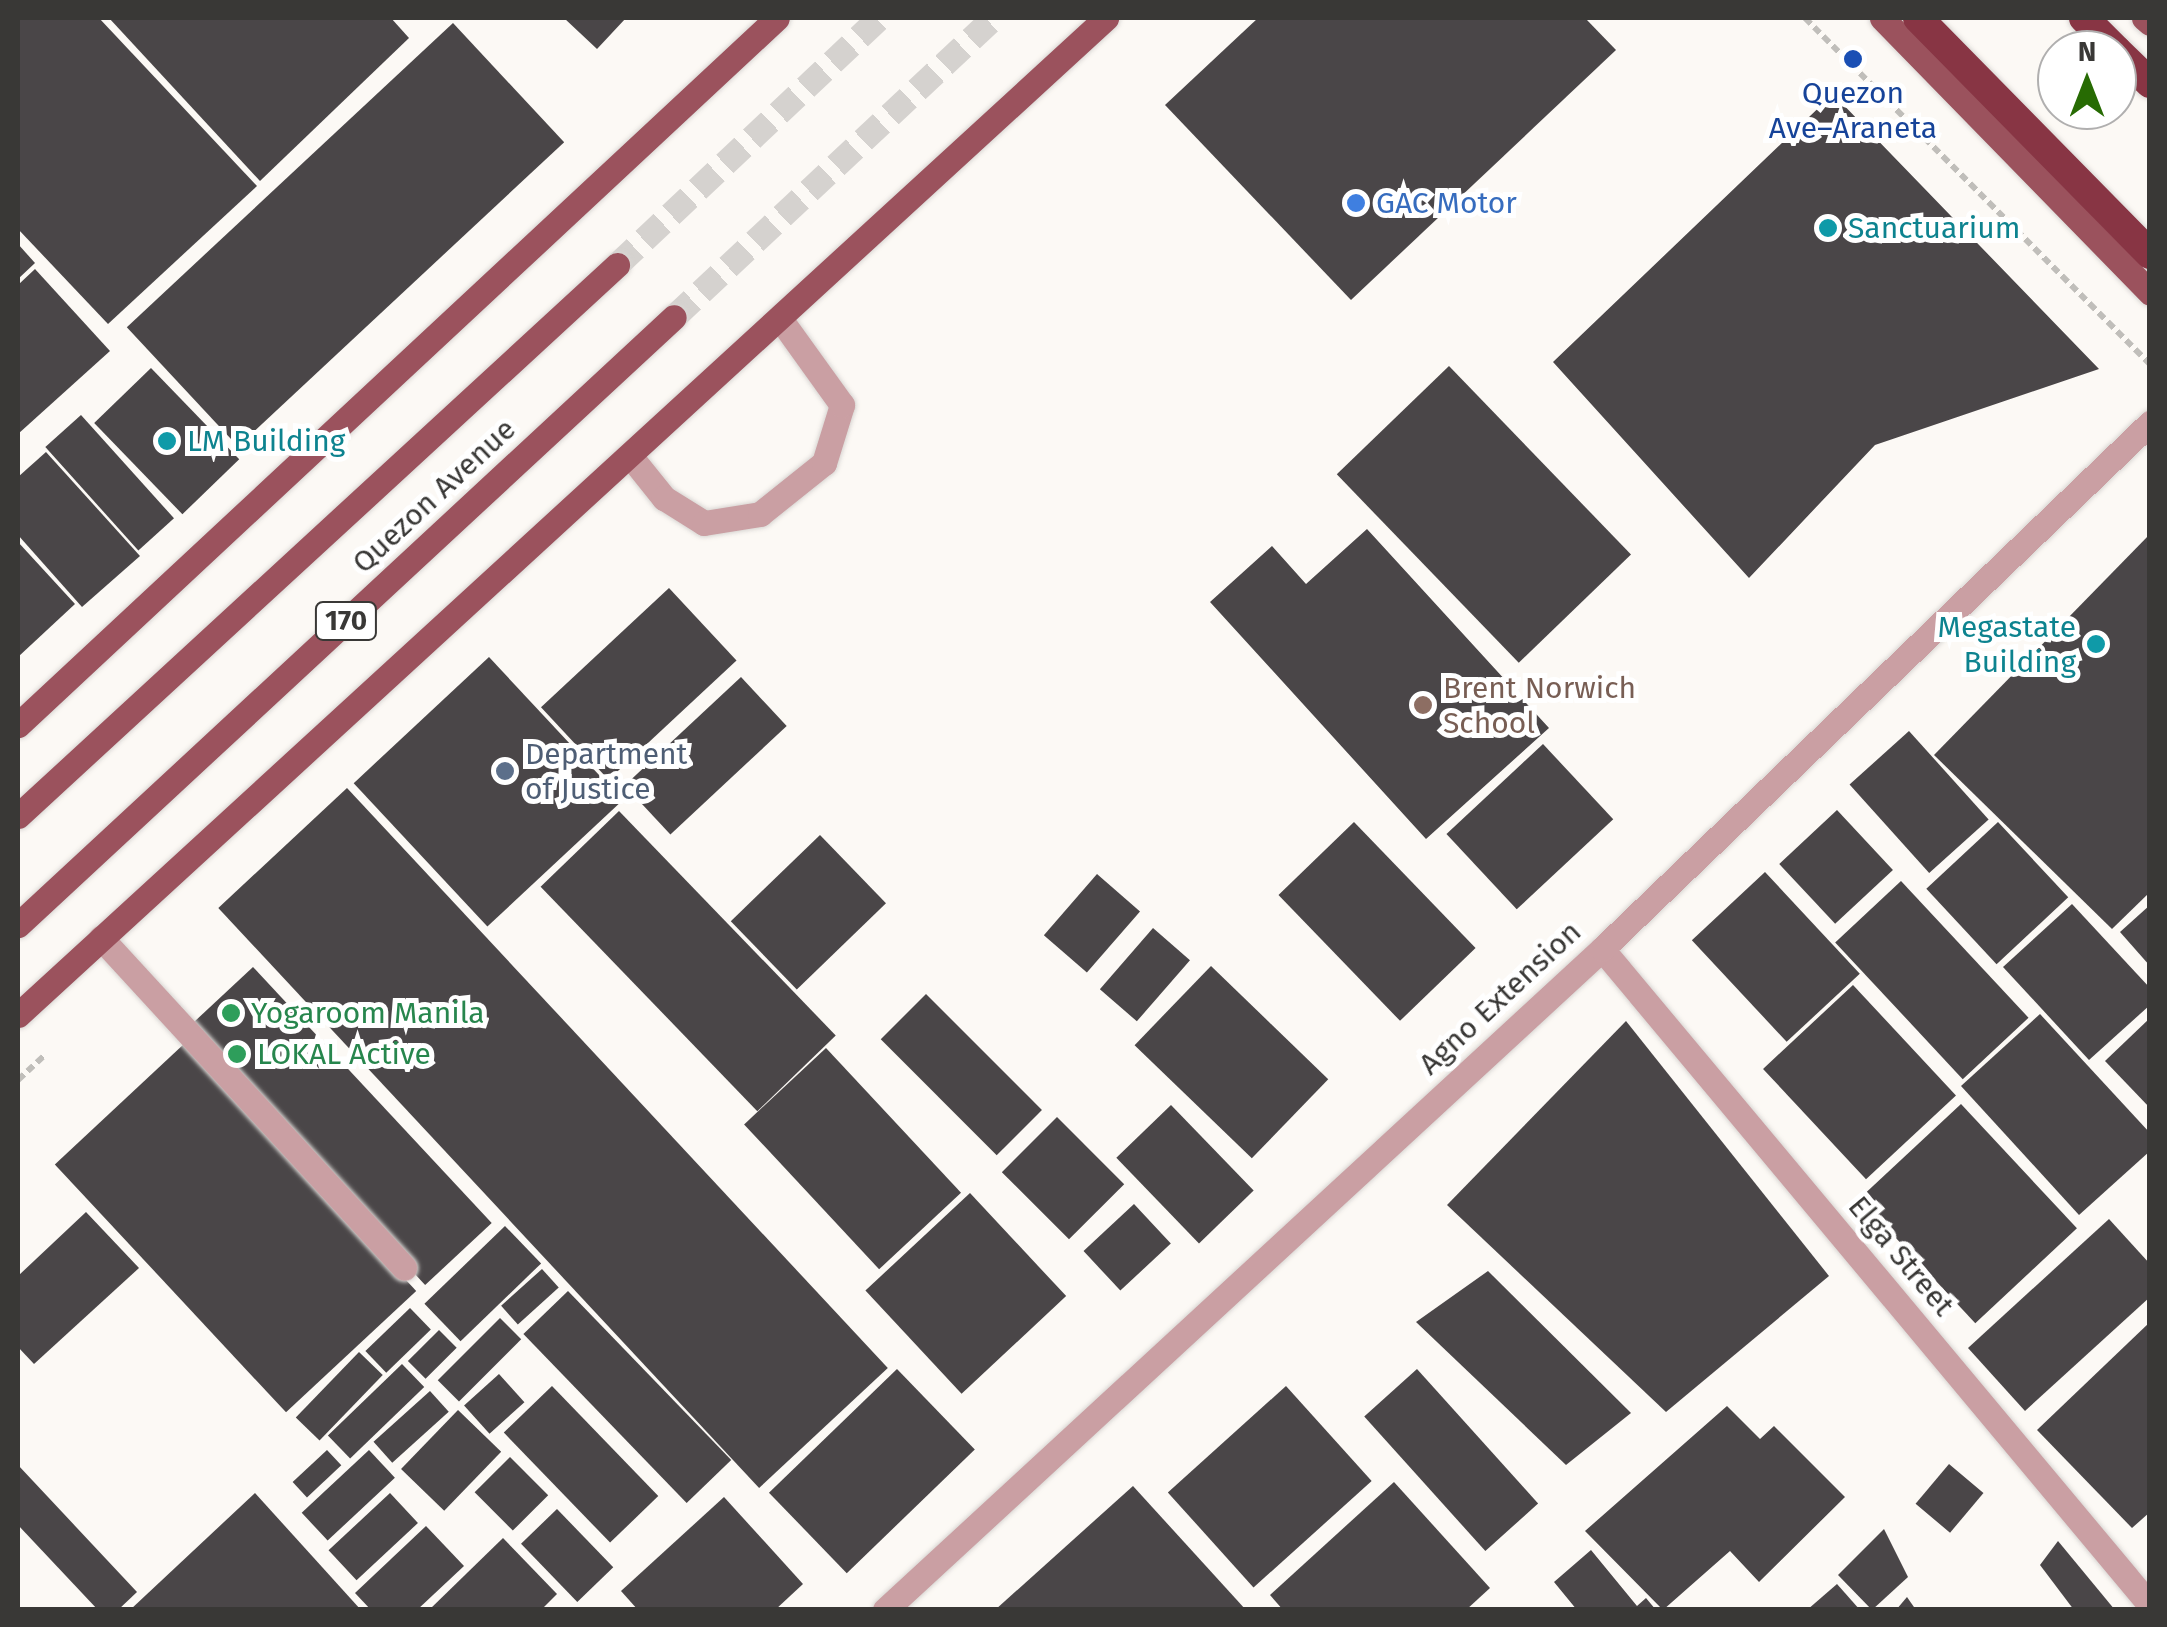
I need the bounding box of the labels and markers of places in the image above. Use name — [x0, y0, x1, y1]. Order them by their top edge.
marker: Quezon Ave–Araneta — [1842, 48, 1864, 70]
place label: Quezon Ave–Araneta — [1769, 75, 1937, 146]
place label: GAC Motor — [1376, 185, 1517, 221]
marker: GAC Motor — [1345, 192, 1367, 214]
place label: Sanctuarium — [1848, 210, 2020, 246]
marker: Sanctuarium — [1817, 217, 1839, 239]
place label: LM Building — [187, 423, 345, 459]
marker: LM Building — [156, 430, 178, 452]
place label: Megastate Building — [1938, 609, 2076, 680]
marker: Megastate Building — [2085, 633, 2107, 655]
place label: Brent Norwich School — [1443, 670, 1636, 740]
marker: Brent Norwich School — [1412, 694, 1434, 716]
place label: Department of Justice — [525, 736, 687, 806]
marker: Department of Justice — [494, 760, 516, 782]
place label: Yogaroom Manila — [251, 995, 485, 1031]
marker: Yogaroom Manila — [220, 1002, 242, 1024]
place label: LOKAL Active — [257, 1036, 431, 1072]
marker: LOKAL Active — [226, 1043, 248, 1065]

